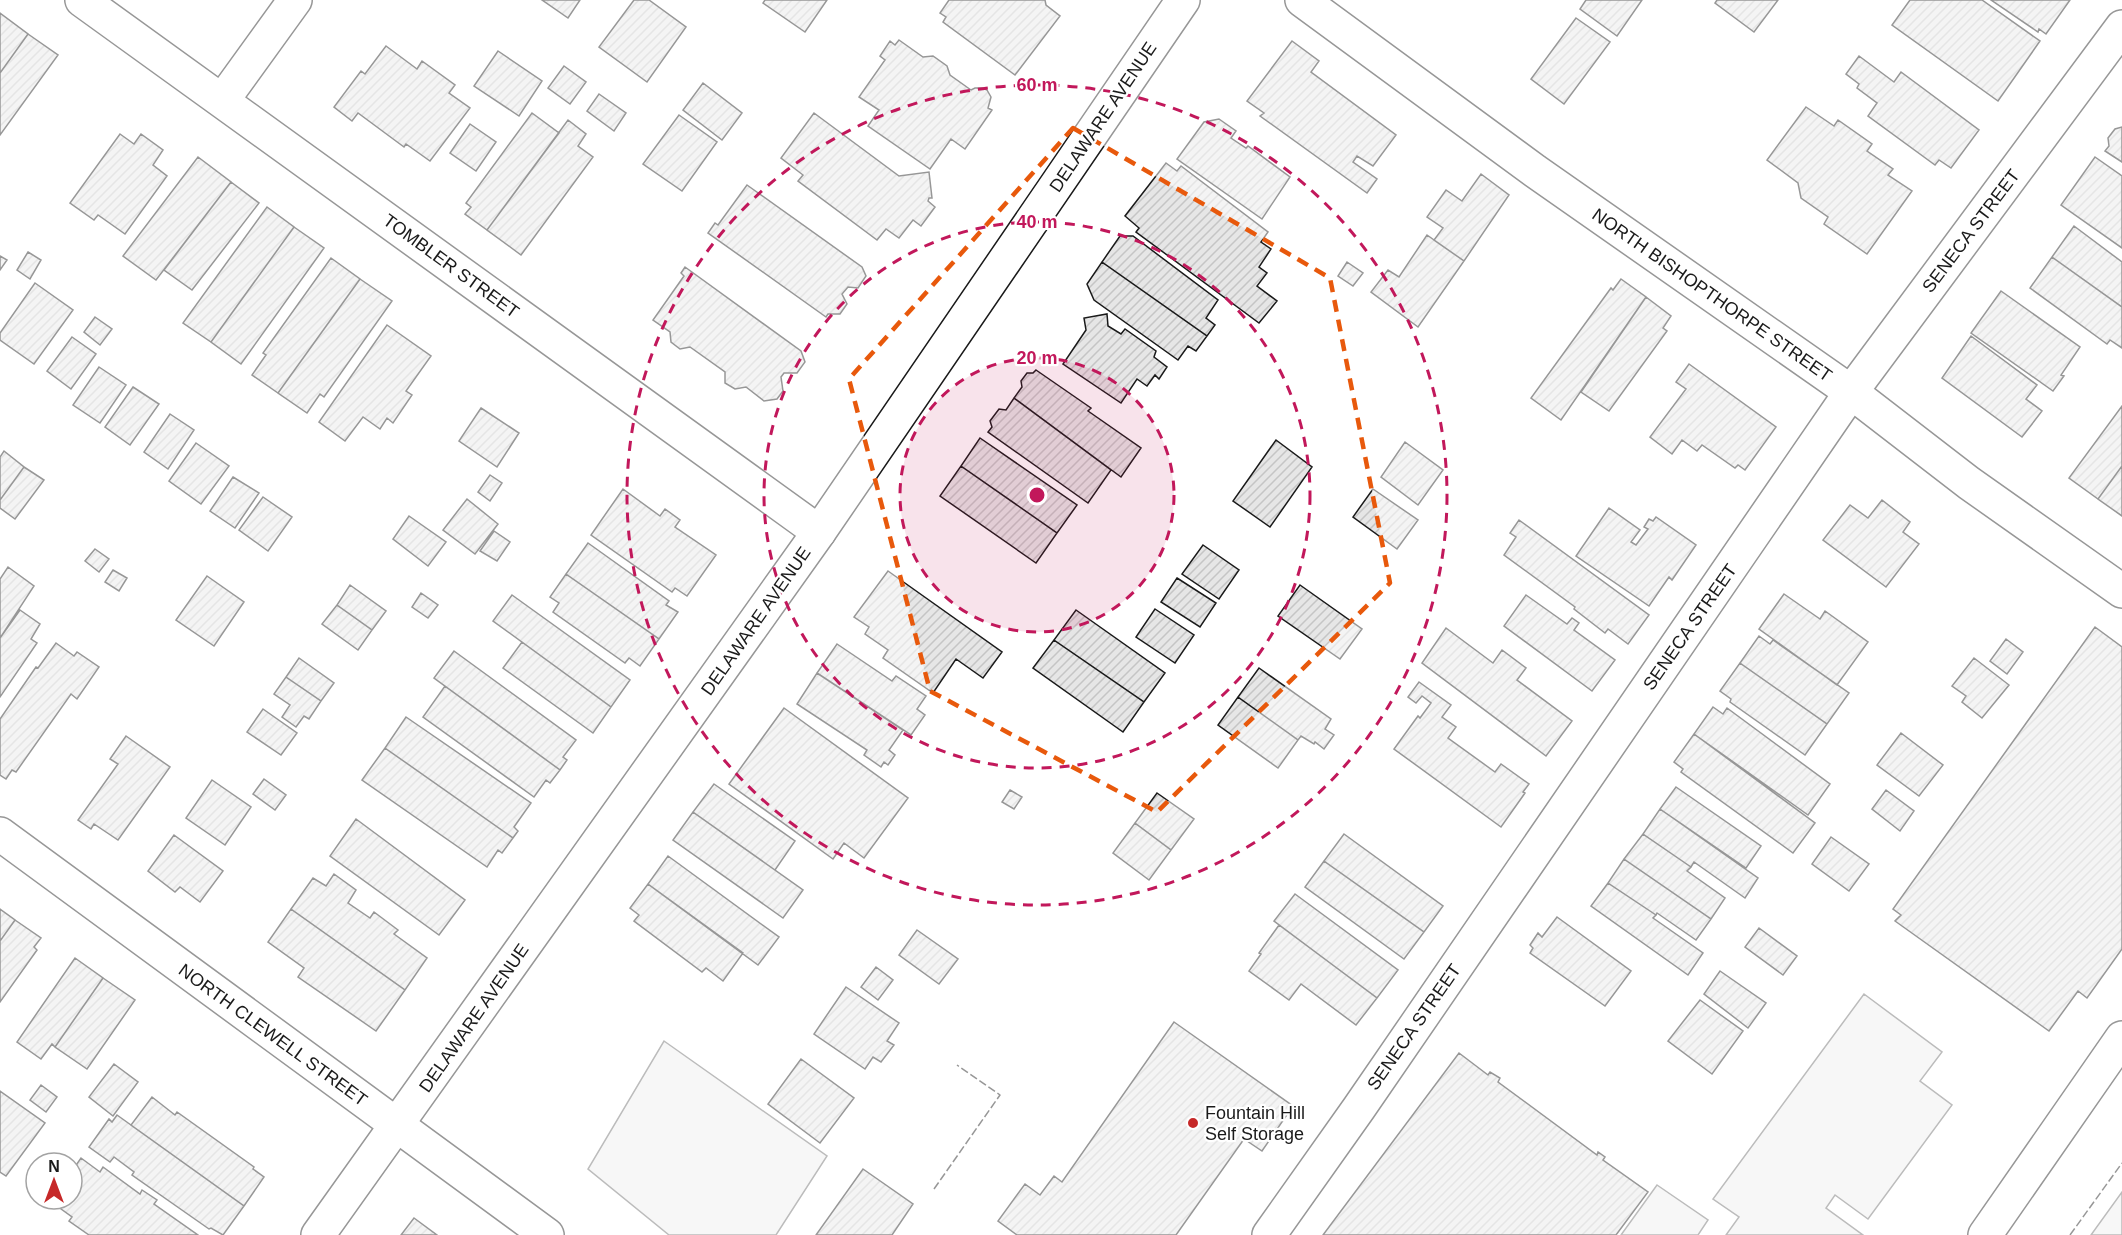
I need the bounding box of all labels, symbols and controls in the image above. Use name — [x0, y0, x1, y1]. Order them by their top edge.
street label: DELAWARE AVENUE — [1045, 38, 1161, 196]
text: 60 m — [1016, 75, 1058, 95]
street label: SENECA STREET — [1918, 165, 2024, 297]
street label: NORTH BISHOPTHORPE STREET — [1588, 204, 1836, 386]
street label: TOMBLER STREET — [379, 210, 523, 322]
text: 40 m — [1016, 212, 1058, 232]
text: 20 m — [1016, 348, 1058, 368]
centre of rings — [1027, 485, 1047, 505]
street label: DELAWARE AVENUE — [697, 543, 815, 699]
street label: SENECA STREET — [1639, 560, 1741, 694]
street label: DELAWARE AVENUE — [415, 940, 533, 1096]
street label: NORTH CLEWELL STREET — [175, 960, 371, 1110]
street label: SENECA STREET — [1363, 960, 1465, 1094]
place label: Fountain Hill Self Storage — [1205, 1103, 1305, 1144]
marker: Fountain Hill Self Storage — [1186, 1116, 1200, 1130]
north arrow — [24, 1151, 84, 1211]
text: N — [48, 1158, 60, 1175]

